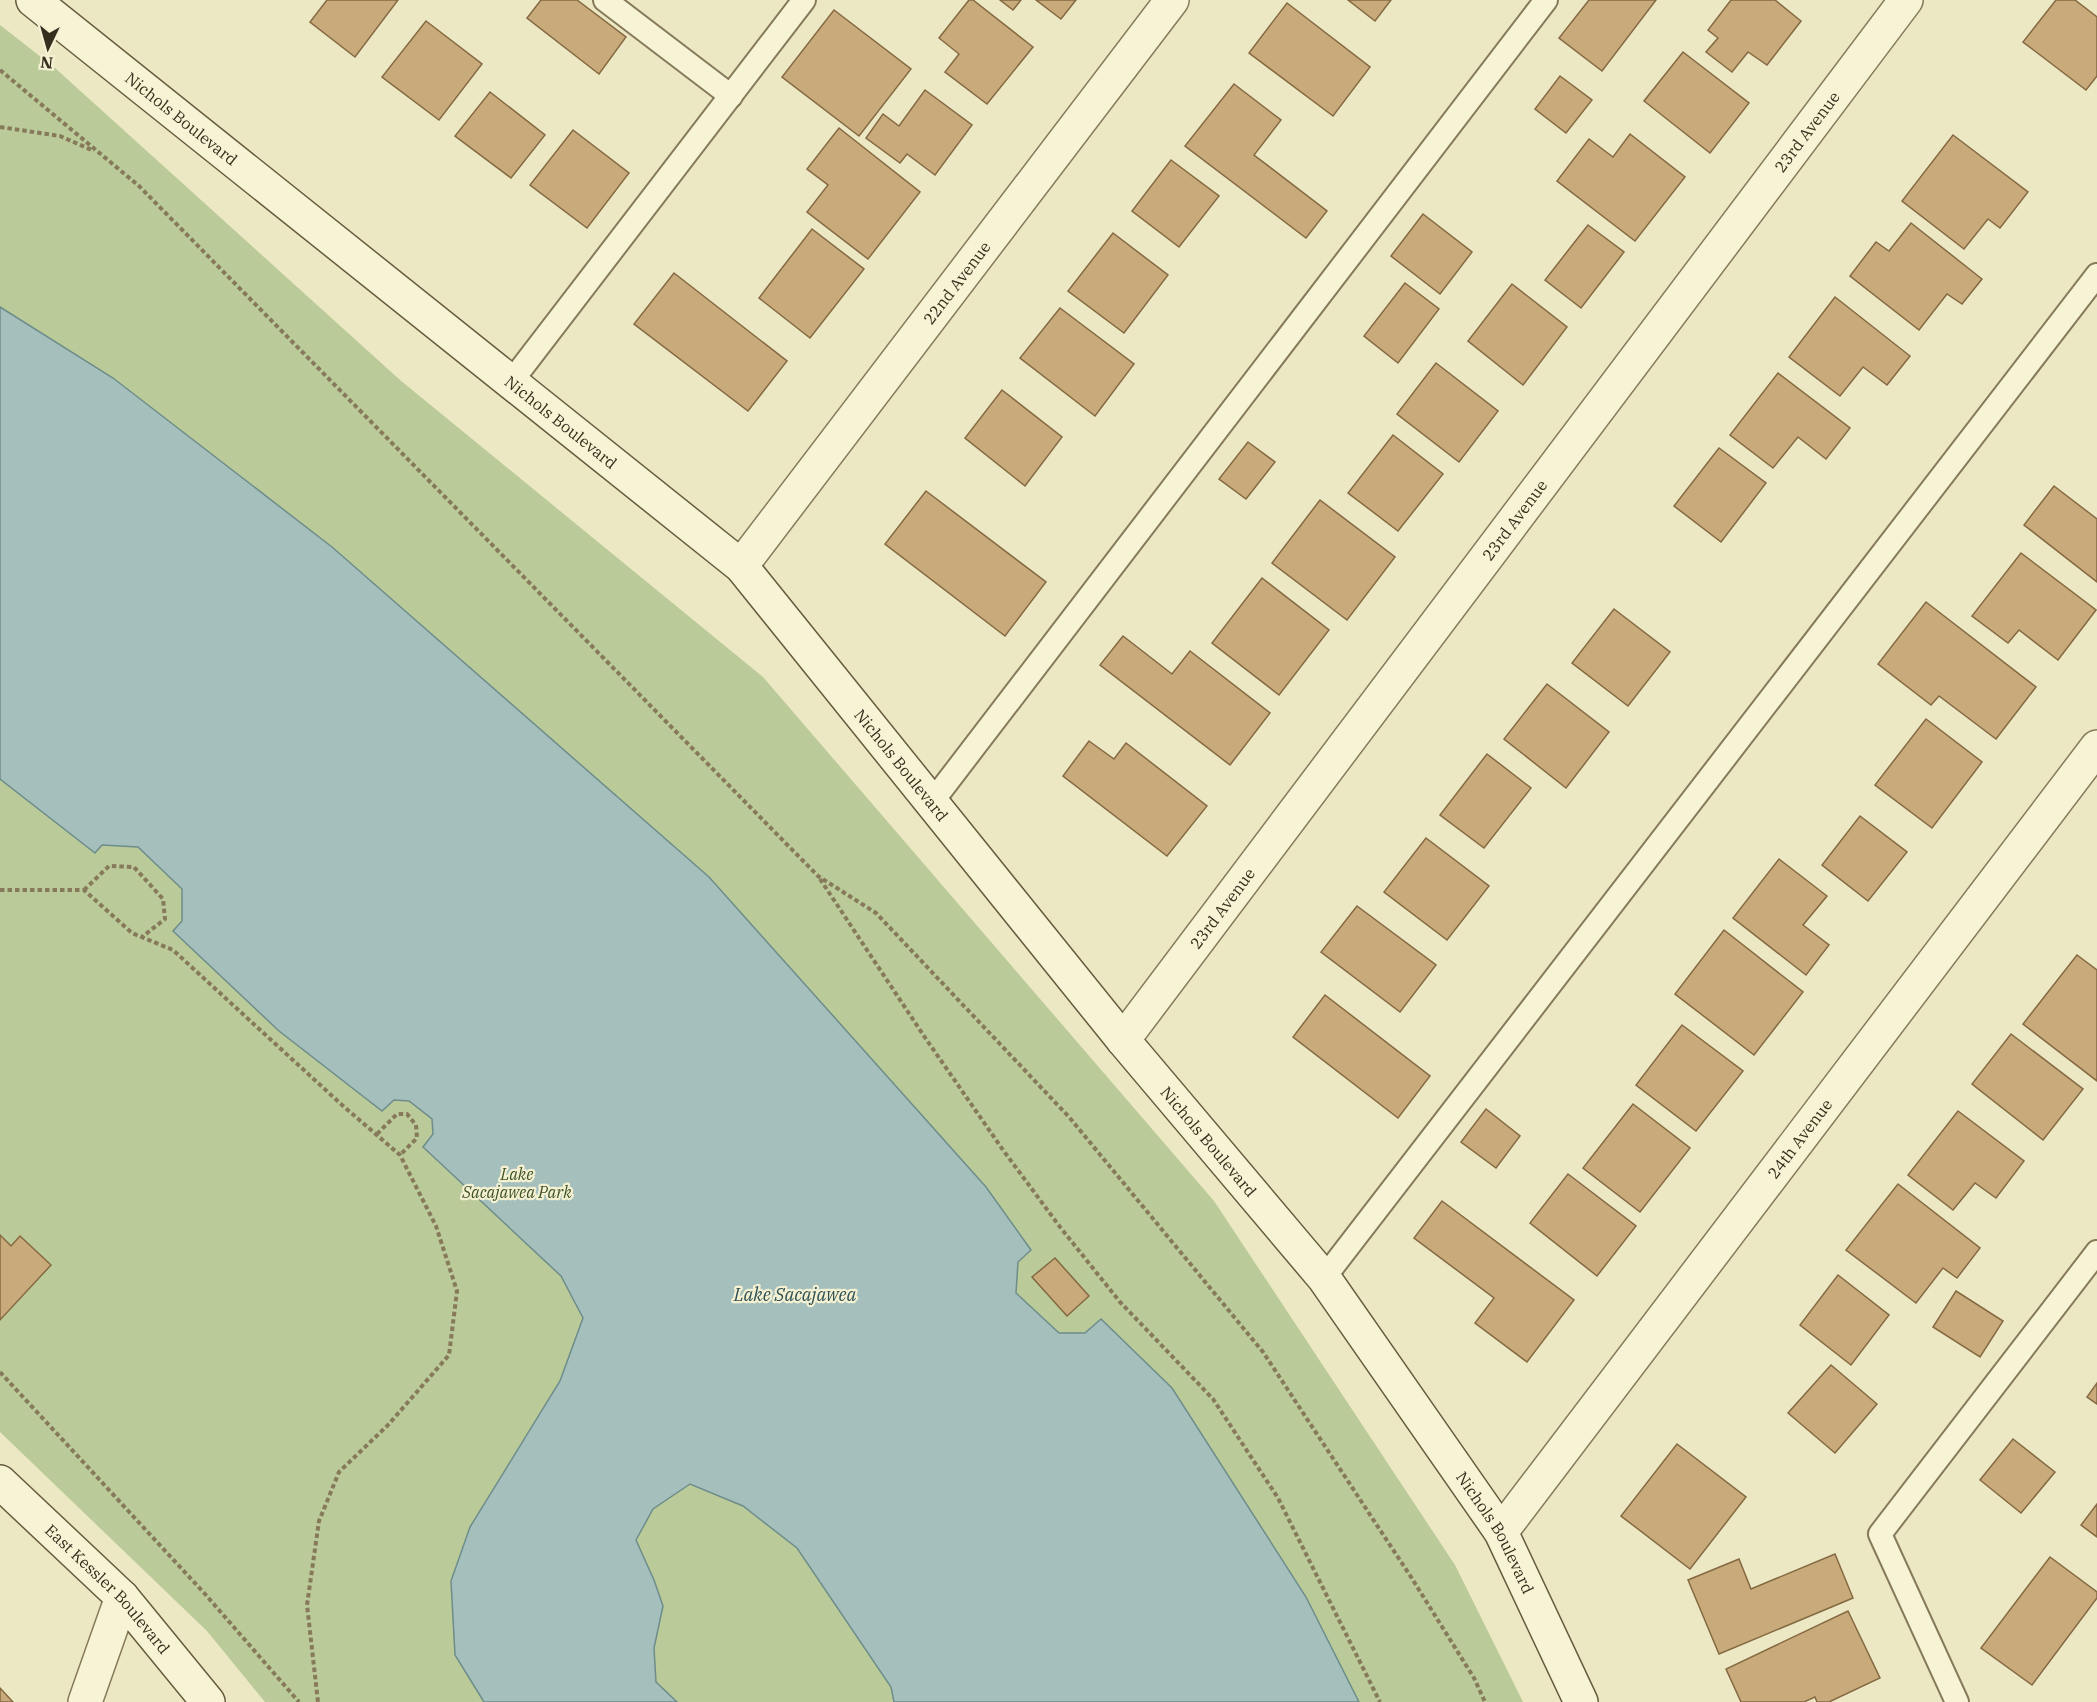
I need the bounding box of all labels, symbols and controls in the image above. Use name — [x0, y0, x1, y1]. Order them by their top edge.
north arrow — [18, 18, 78, 78]
text: N — [40, 52, 54, 73]
street label: Nichols Boulevard — [121, 68, 242, 170]
street label: 23rd Avenue — [1770, 87, 1844, 176]
street label: 22nd Avenue — [919, 237, 995, 328]
street label: Nichols Boulevard — [501, 371, 621, 473]
street label: 23rd Avenue — [1478, 476, 1551, 564]
street label: Nichols Boulevard — [850, 705, 953, 825]
street label: 23rd Avenue — [1185, 864, 1259, 953]
street label: Nichols Boulevard — [1156, 1082, 1261, 1201]
street label: 24th Avenue — [1763, 1095, 1836, 1182]
park label: Lake Sacajawea Park — [461, 1164, 572, 1202]
water label: Lake Sacajawea — [733, 1283, 856, 1306]
street label: Nichols Boulevard — [1452, 1468, 1539, 1597]
street label: East Kessler Boulevard — [41, 1520, 175, 1658]

